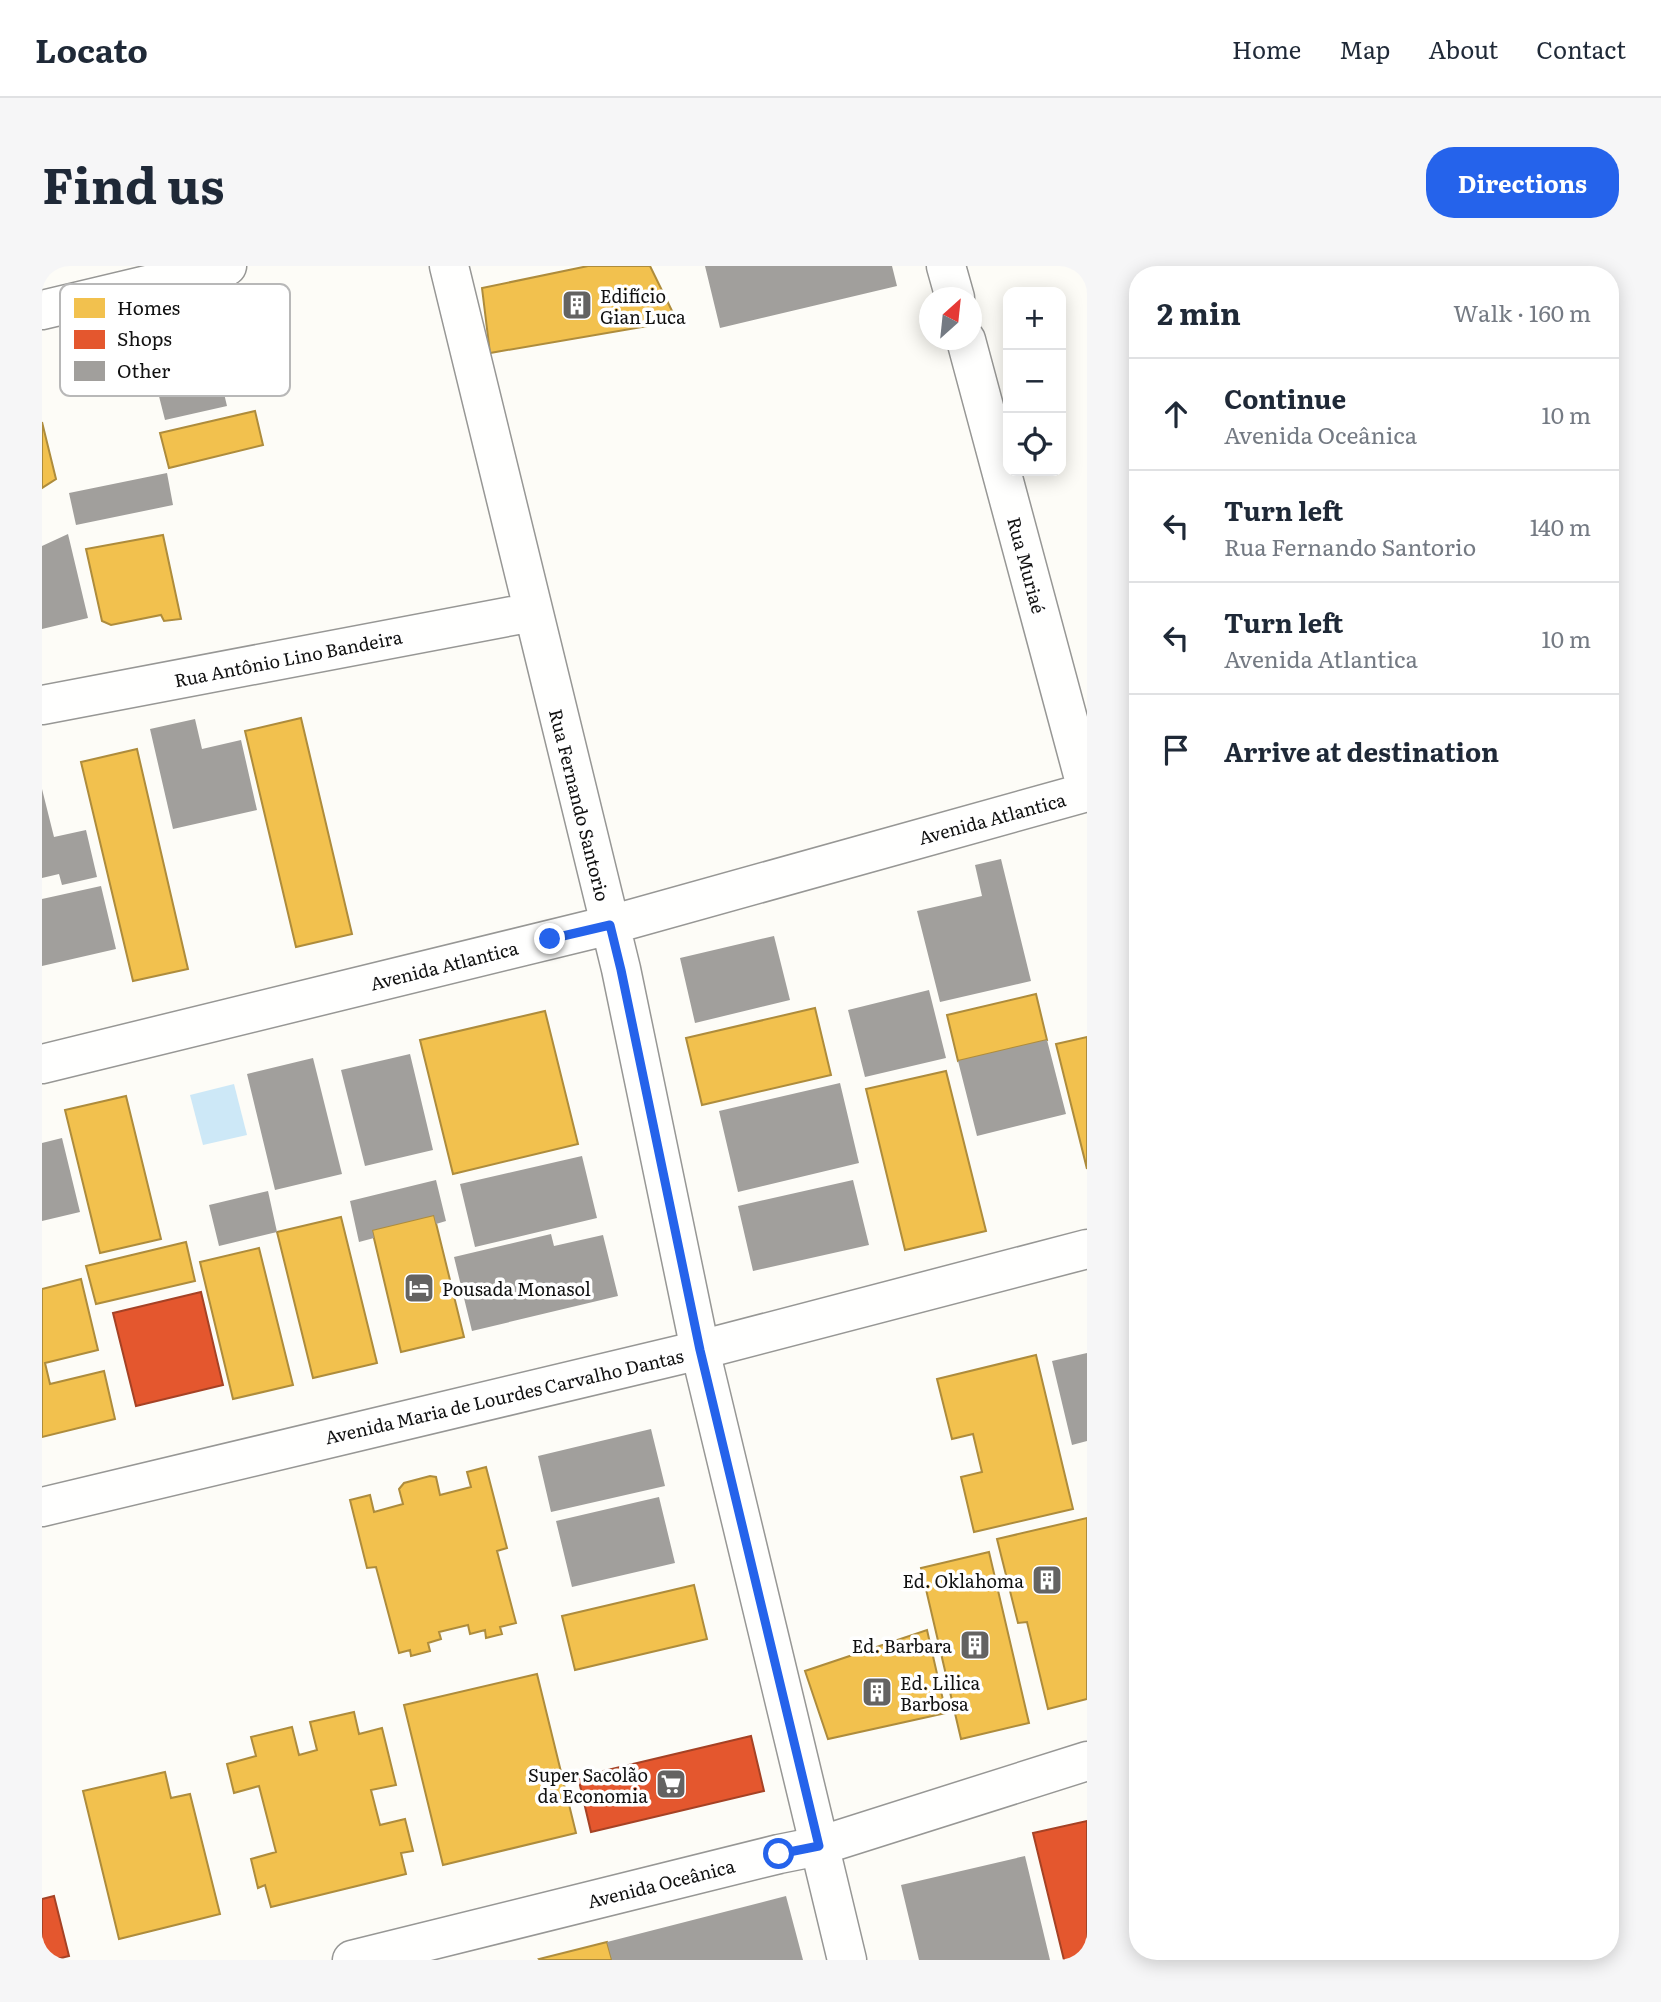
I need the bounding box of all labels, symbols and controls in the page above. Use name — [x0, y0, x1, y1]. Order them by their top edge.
text: Locato — [35, 24, 148, 73]
text: Home — [1232, 31, 1301, 66]
text: Map — [1339, 31, 1390, 66]
text: About — [1428, 31, 1498, 66]
text: Contact — [1536, 31, 1626, 66]
text: Find us — [42, 146, 225, 219]
button: Directions — [1426, 147, 1619, 218]
place label: Edifício Gian Luca — [600, 282, 686, 330]
legend — [60, 284, 290, 396]
north arrow — [919, 287, 982, 350]
map controls — [1003, 287, 1066, 476]
button: + — [1003, 287, 1066, 350]
building icon: Edifício Gian Luca — [560, 288, 594, 322]
text: 2 min — [1157, 290, 1241, 334]
text: Homes — [117, 293, 181, 321]
text: Walk · 160 m — [1453, 295, 1591, 329]
text: Shops — [117, 324, 172, 352]
button: − — [1003, 350, 1066, 413]
text: Other — [117, 356, 170, 384]
text: Continue — [1224, 378, 1346, 417]
icon: ahead — [1157, 395, 1195, 433]
text: 10 m — [1541, 397, 1591, 431]
button: locate — [1003, 413, 1066, 476]
text: Avenida Oceânica — [1224, 417, 1417, 451]
text: Turn left — [1224, 490, 1343, 529]
icon: left — [1157, 507, 1195, 545]
text: 140 m — [1530, 509, 1591, 543]
street label: Rua Muriaé — [1001, 514, 1053, 616]
text: Rua Fernando Santorio — [1224, 529, 1476, 563]
text: Turn left — [1224, 602, 1343, 641]
icon: left — [1157, 619, 1195, 657]
text: 10 m — [1541, 621, 1591, 655]
street label: Rua Antônio Lino Bandeira — [172, 623, 405, 693]
text: Avenida Atlantica — [1224, 641, 1418, 675]
street label: Rua Fernando Santorio — [543, 706, 617, 904]
icon: arrive — [1157, 731, 1195, 769]
text: Arrive at destination — [1224, 731, 1499, 770]
street label: Avenida Atlantica — [915, 785, 1069, 851]
route end — [534, 923, 565, 954]
street label: Avenida Atlantica — [367, 933, 521, 996]
hotel icon: Pousada Monasol — [402, 1271, 436, 1305]
place label: Pousada Monasol — [442, 1275, 591, 1302]
street label: Avenida Maria de Lourdes Carvalho Dantas — [322, 1342, 686, 1450]
building icon: Ed. Oklahoma — [1030, 1563, 1064, 1597]
place label: Ed. Oklahoma — [902, 1567, 1024, 1594]
building icon: Ed. Barbara — [958, 1628, 992, 1662]
place label: Ed. Barbara — [852, 1632, 952, 1659]
place label: Ed. Lilica Barbosa — [900, 1669, 981, 1717]
building icon: Ed. Lilica Barbosa — [860, 1675, 894, 1709]
place label: Super Sacolão da Economia — [528, 1761, 648, 1809]
supermarket icon: Super Sacolão da Economia — [654, 1767, 688, 1801]
route start — [763, 1838, 794, 1869]
street label: Avenida Oceânica — [584, 1852, 738, 1914]

